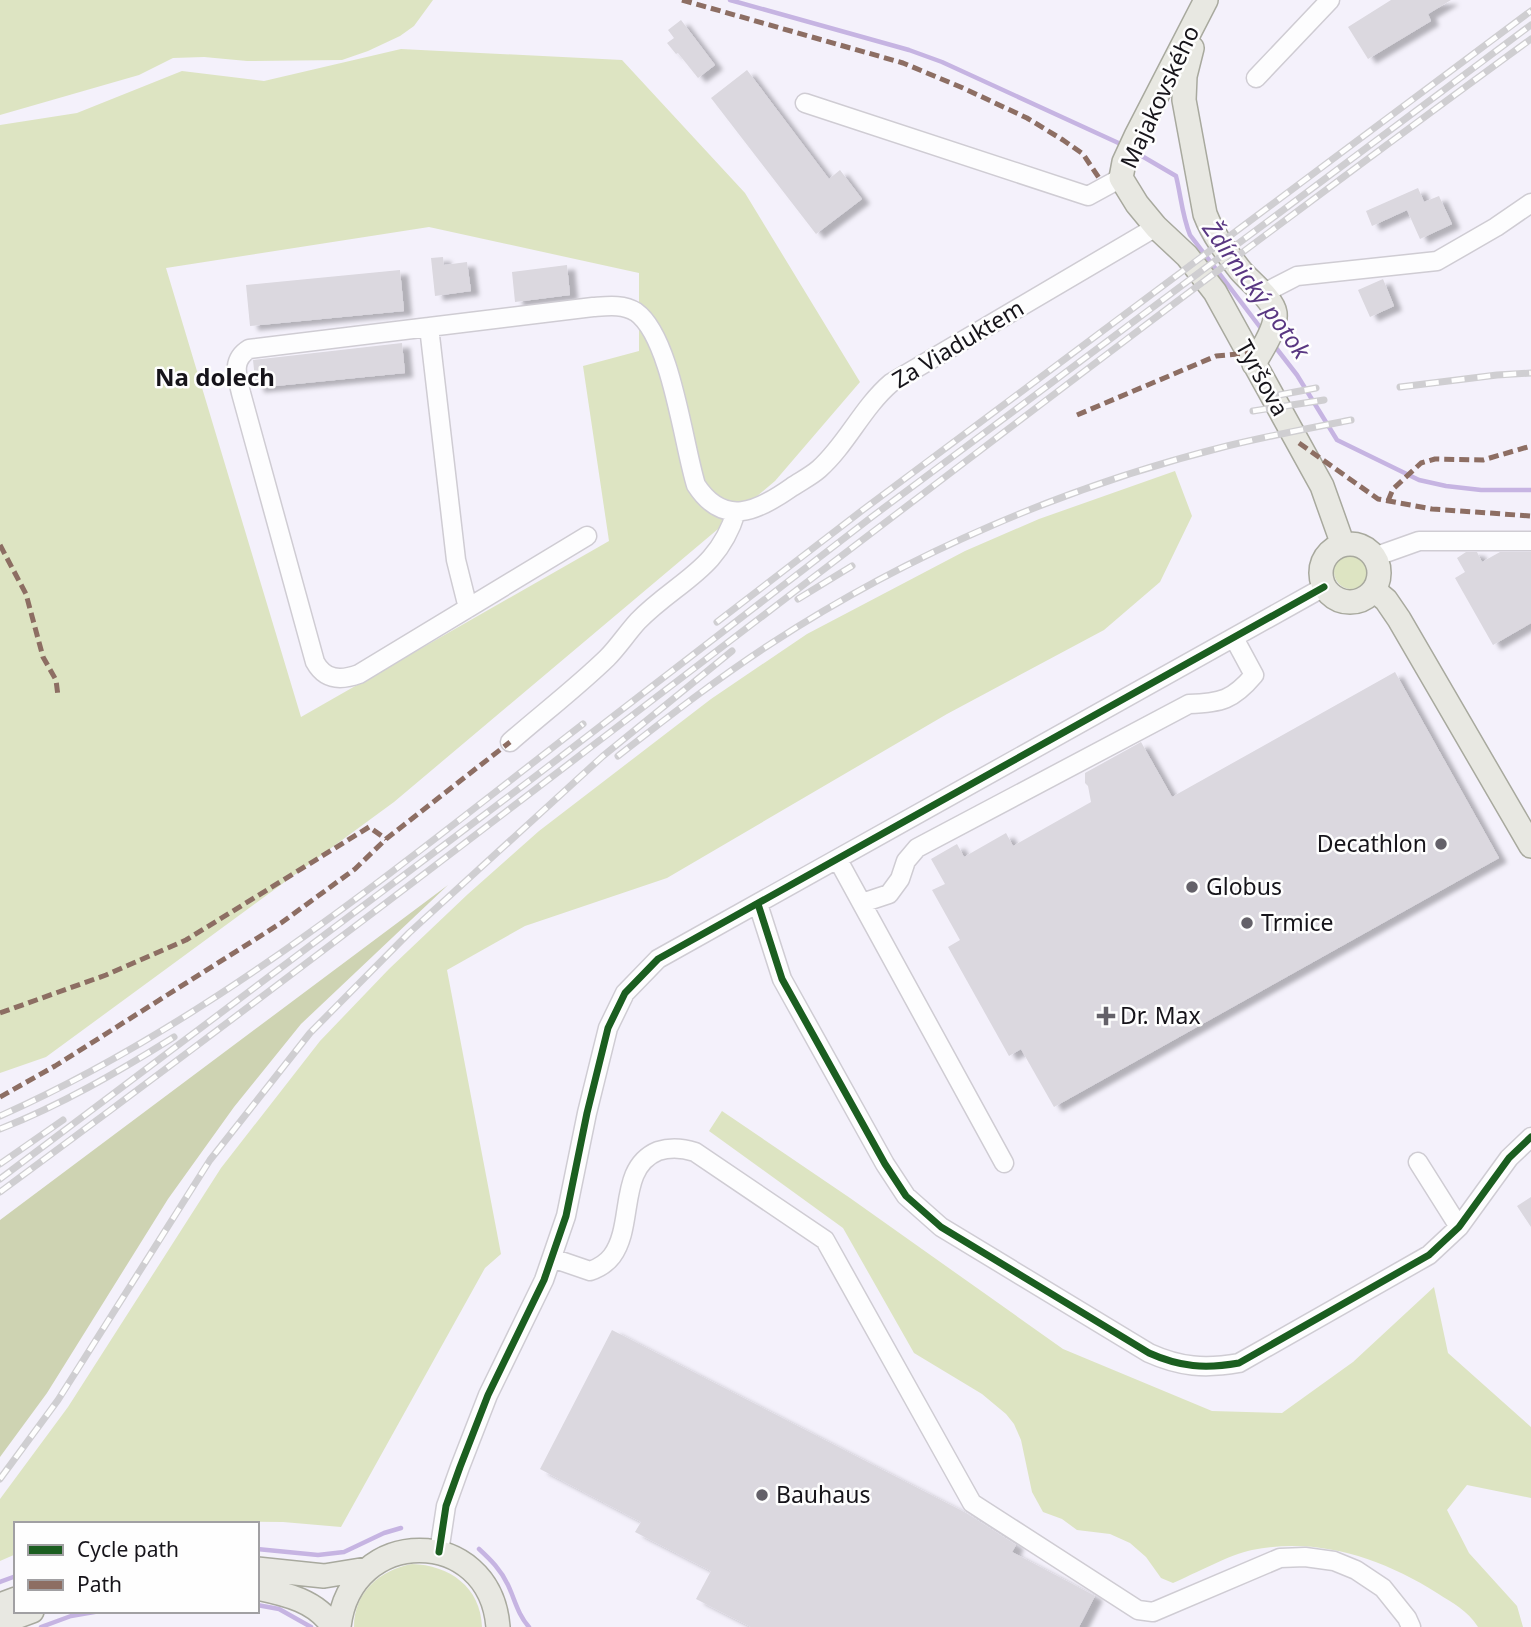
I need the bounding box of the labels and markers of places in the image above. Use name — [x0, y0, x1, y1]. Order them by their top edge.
place label: Decathlon — [1317, 827, 1427, 859]
marker: Decathlon — [1433, 836, 1449, 852]
place label: Globus — [1206, 870, 1282, 902]
marker: Globus — [1184, 879, 1200, 895]
place label: Trmice — [1261, 906, 1334, 938]
marker: Trmice — [1239, 915, 1255, 931]
place label: Dr. Max — [1120, 999, 1201, 1031]
marker: Dr. Max — [1098, 1008, 1114, 1024]
place label: Bauhaus — [776, 1478, 870, 1510]
marker: Bauhaus — [754, 1487, 770, 1503]

